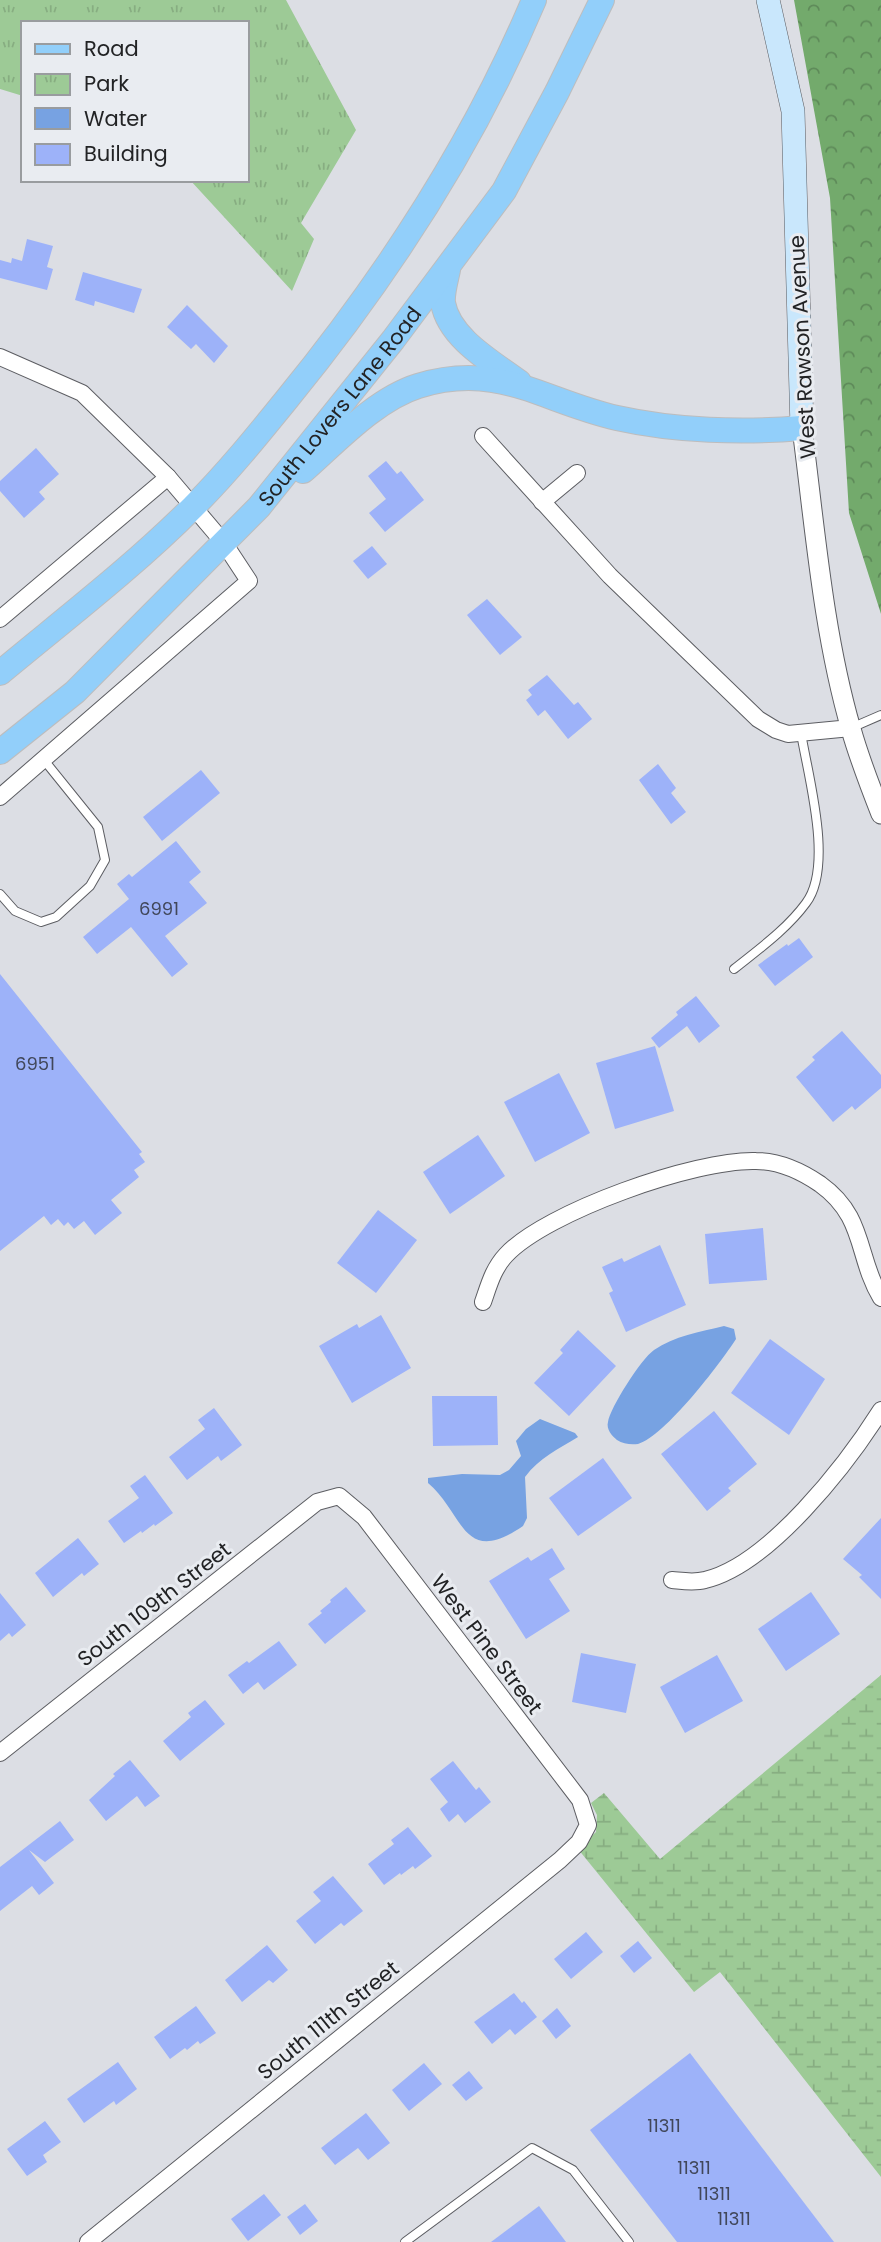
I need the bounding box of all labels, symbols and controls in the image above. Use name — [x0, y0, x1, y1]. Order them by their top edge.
legend — [21, 21, 248, 182]
text: Road — [84, 34, 139, 63]
text: Park — [84, 69, 129, 98]
text: Water — [84, 104, 147, 133]
text: Building — [84, 139, 168, 168]
street label: West Rawson Avenue — [782, 234, 822, 460]
street label: South Lovers Lane Road — [251, 300, 428, 512]
house number: 6991 — [139, 896, 179, 921]
house number: 6951 — [15, 1051, 55, 1076]
street label: South 109th Street — [71, 1535, 237, 1673]
street label: West Pine Street — [425, 1568, 549, 1720]
street label: South 111th Street — [251, 1954, 405, 2086]
house number: 11311 — [647, 2113, 681, 2138]
house number: 11311 — [677, 2155, 711, 2180]
house number: 11311 — [697, 2181, 731, 2206]
house number: 11311 — [717, 2206, 751, 2231]

